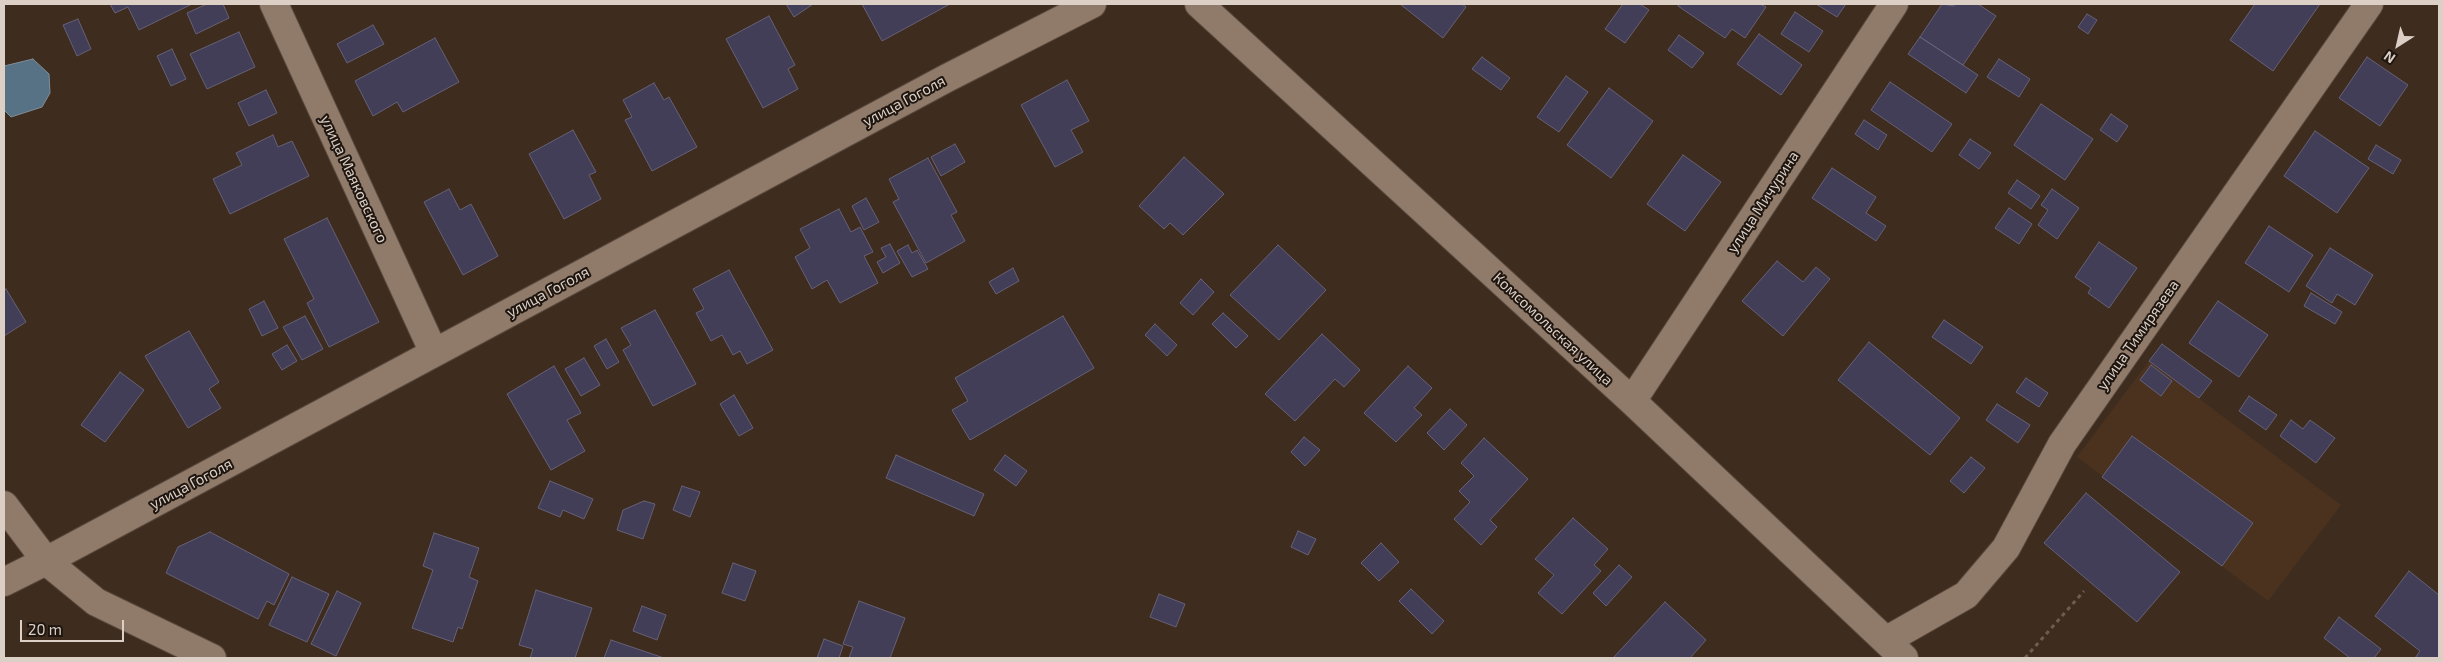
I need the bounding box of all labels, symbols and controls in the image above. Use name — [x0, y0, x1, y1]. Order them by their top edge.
north arrow — [2373, 20, 2423, 70]
text: N — [2380, 48, 2398, 68]
street label: улица Гоголя — [860, 72, 948, 130]
street label: улица Маяковского — [316, 112, 392, 246]
street label: улица Мичурина — [1723, 148, 1803, 256]
street label: улица Гоголя — [504, 263, 592, 321]
street label: Комсомольская улица — [1489, 269, 1617, 389]
street label: улица Тимирязева — [2093, 276, 2183, 394]
street label: улица Гоголя — [147, 455, 235, 513]
scale bar — [22, 610, 126, 642]
text: 20 m — [28, 620, 62, 638]

